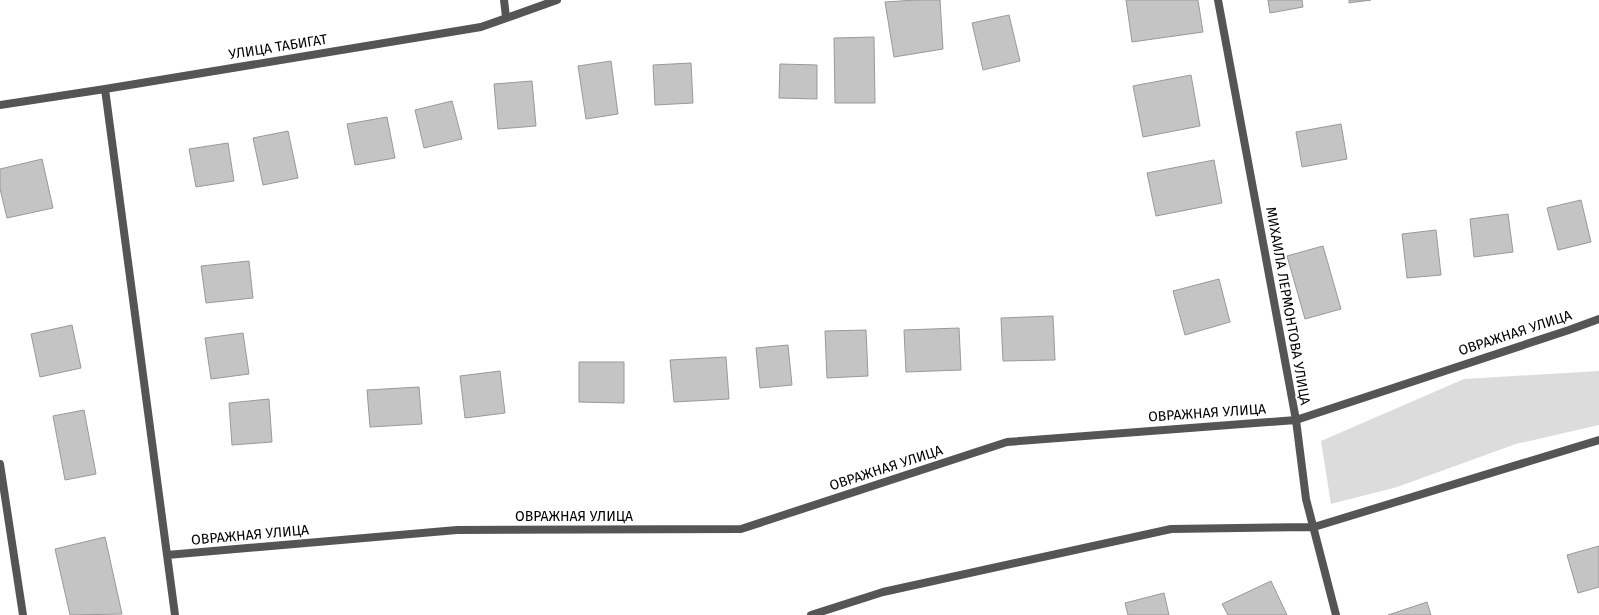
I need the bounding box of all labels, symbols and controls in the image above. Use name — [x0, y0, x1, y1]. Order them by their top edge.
street label: УЛИЦА ТАБИГАТ — [227, 31, 329, 63]
street label: МИХАИЛА ЛЕРМОНТОВА УЛИЦА — [1262, 206, 1314, 406]
street label: ОВРАЖНАЯ УЛИЦА — [1456, 307, 1574, 359]
street label: ОВРАЖНАЯ УЛИЦА — [1147, 400, 1267, 426]
street label: ОВРАЖНАЯ УЛИЦА — [827, 442, 945, 494]
street label: ОВРАЖНАЯ УЛИЦА — [515, 508, 633, 525]
street label: ОВРАЖНАЯ УЛИЦА — [190, 521, 310, 549]

